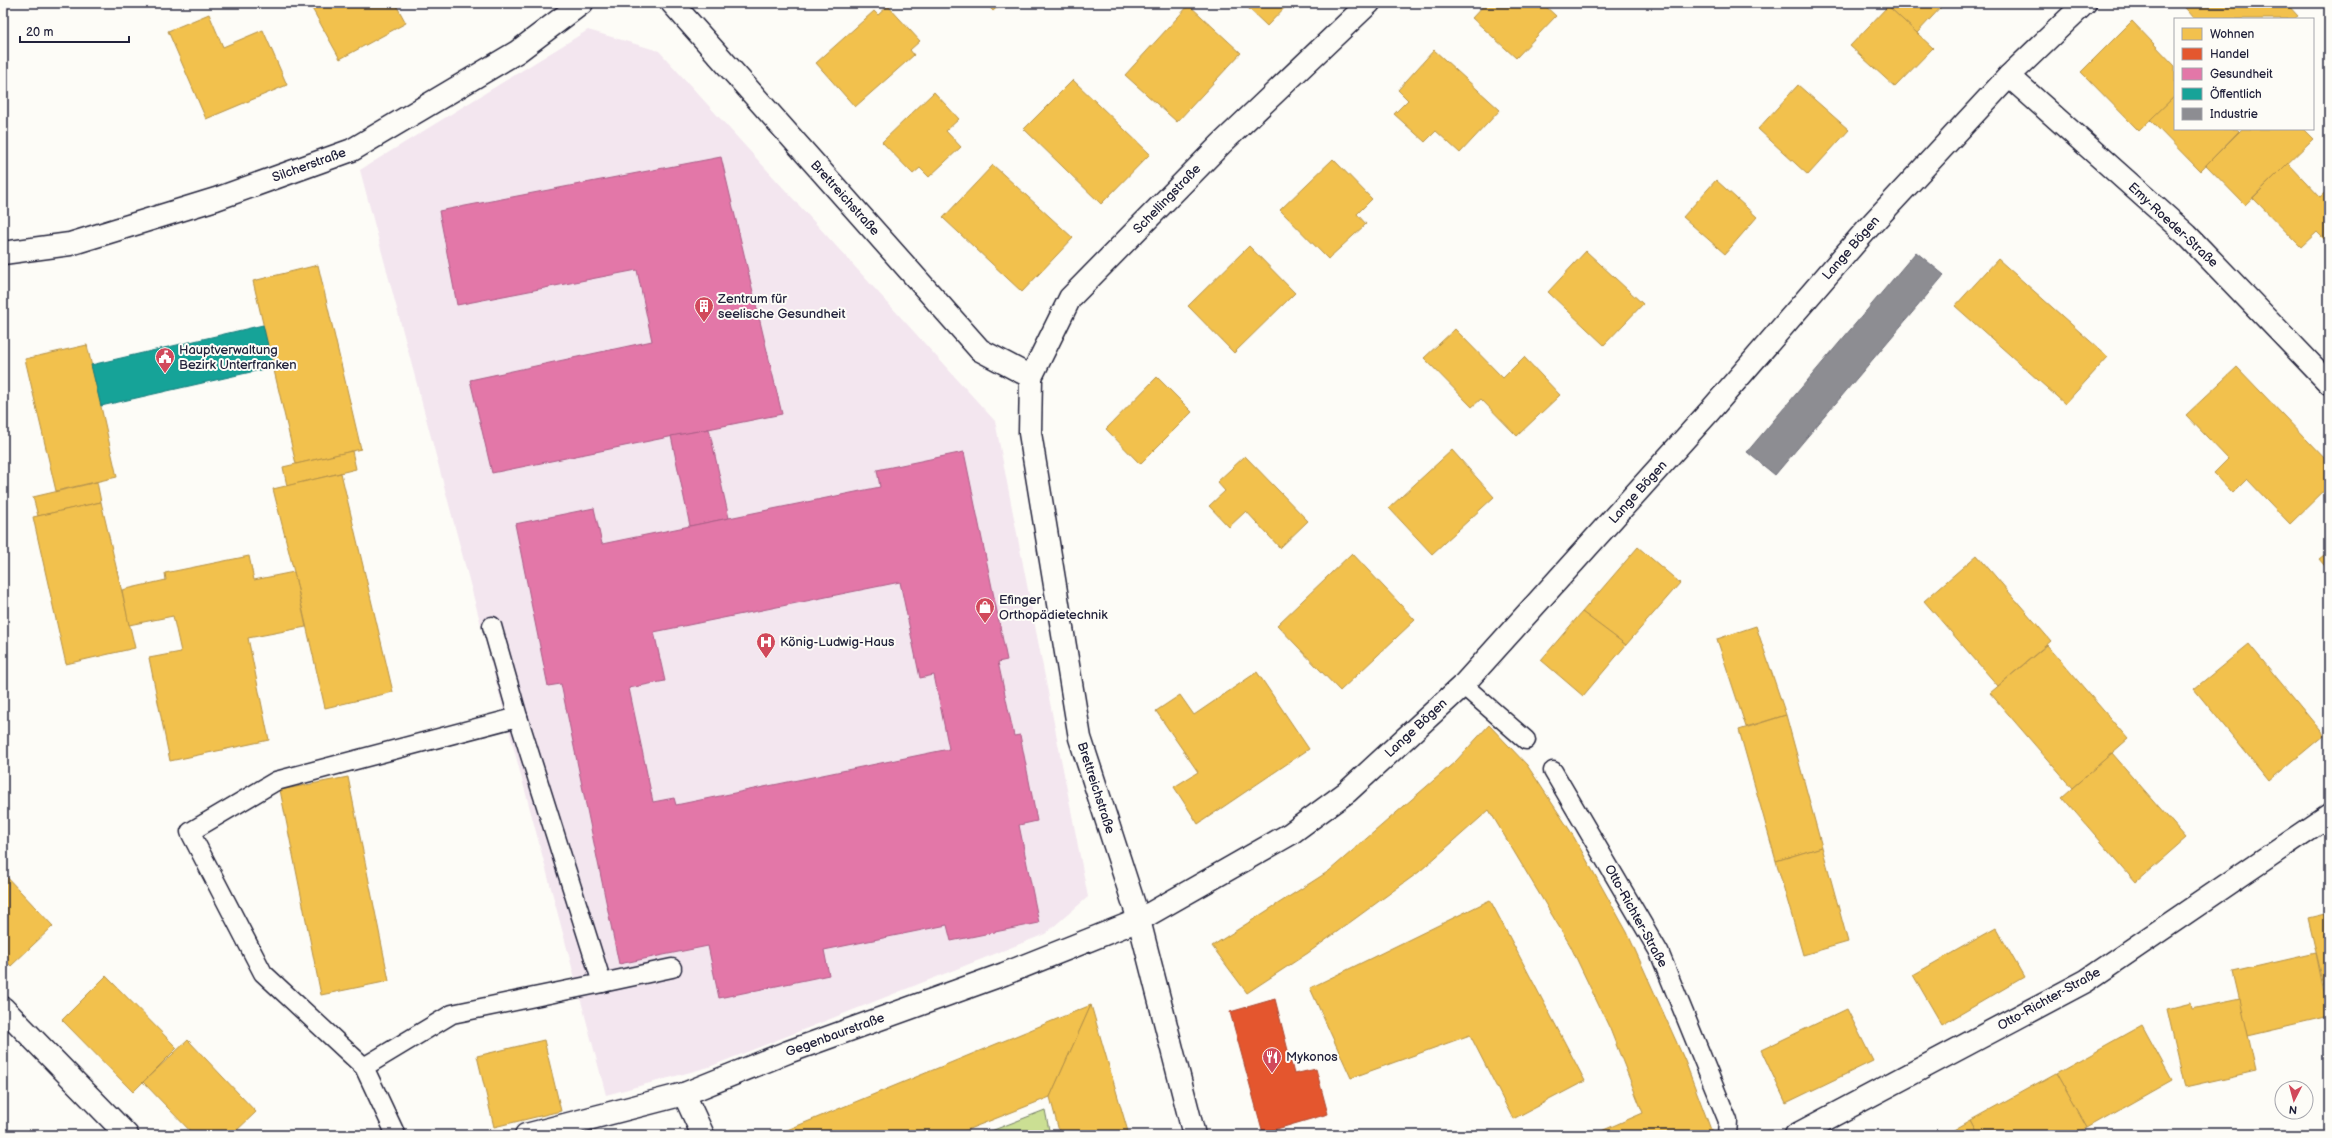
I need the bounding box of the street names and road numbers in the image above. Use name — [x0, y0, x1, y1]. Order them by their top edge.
street label: Silcherstraße — [270, 144, 348, 186]
street label: Brettreichstraße — [807, 157, 883, 239]
street label: Schellingstraße — [1130, 161, 1204, 237]
street label: Emy-Roeder-Straße — [2125, 179, 2221, 271]
street label: Lange Bögen — [1819, 213, 1883, 283]
street label: Lange Bögen — [1606, 457, 1670, 527]
street label: Lange Bögen — [1382, 695, 1450, 761]
street label: Brettreichstraße — [1074, 740, 1118, 836]
street label: Otto-Richter-Straße — [1601, 862, 1671, 970]
street label: Otto-Richter-Straße — [1995, 964, 2103, 1034]
street label: Gegenbaurstraße — [783, 1010, 887, 1060]

